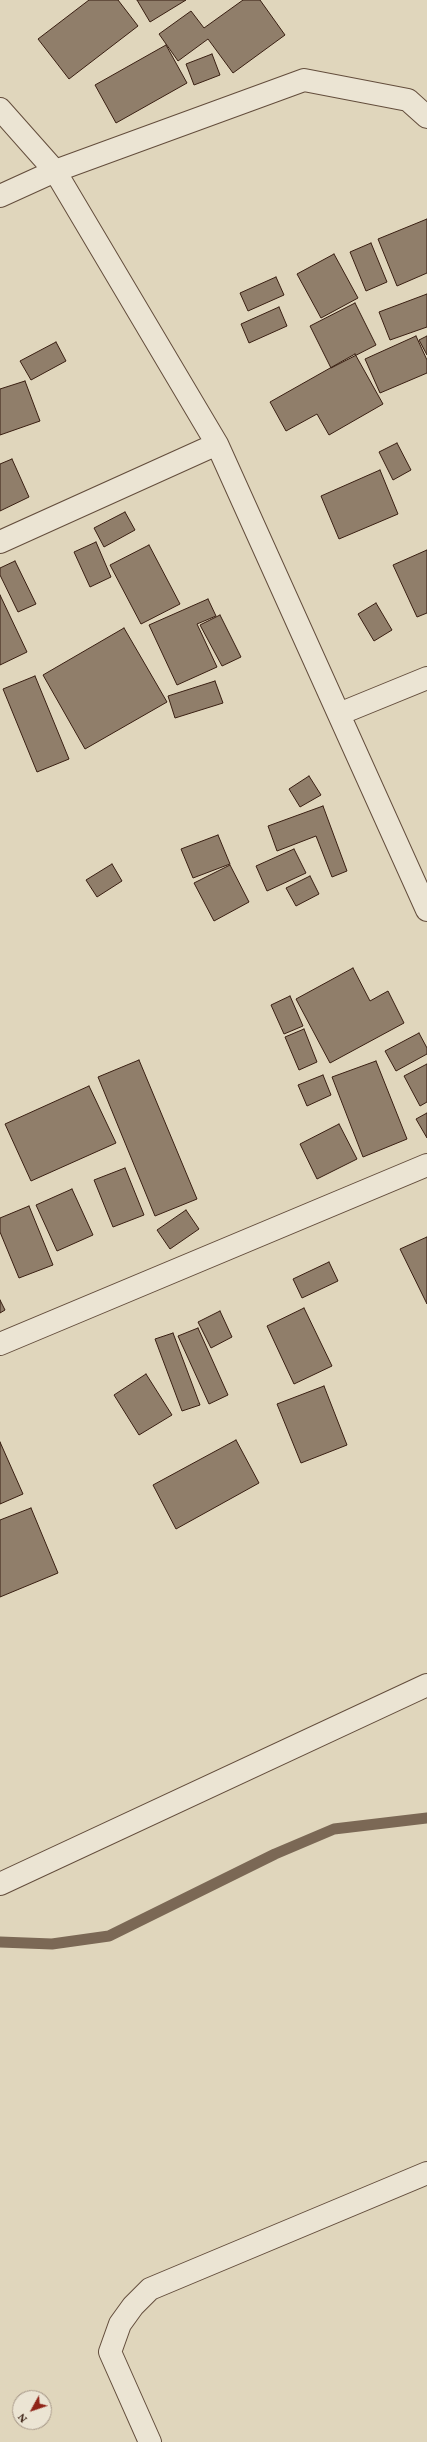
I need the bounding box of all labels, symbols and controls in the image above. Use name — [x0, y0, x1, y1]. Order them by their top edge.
north arrow — [12, 2390, 52, 2430]
text: N — [15, 2410, 32, 2425]

